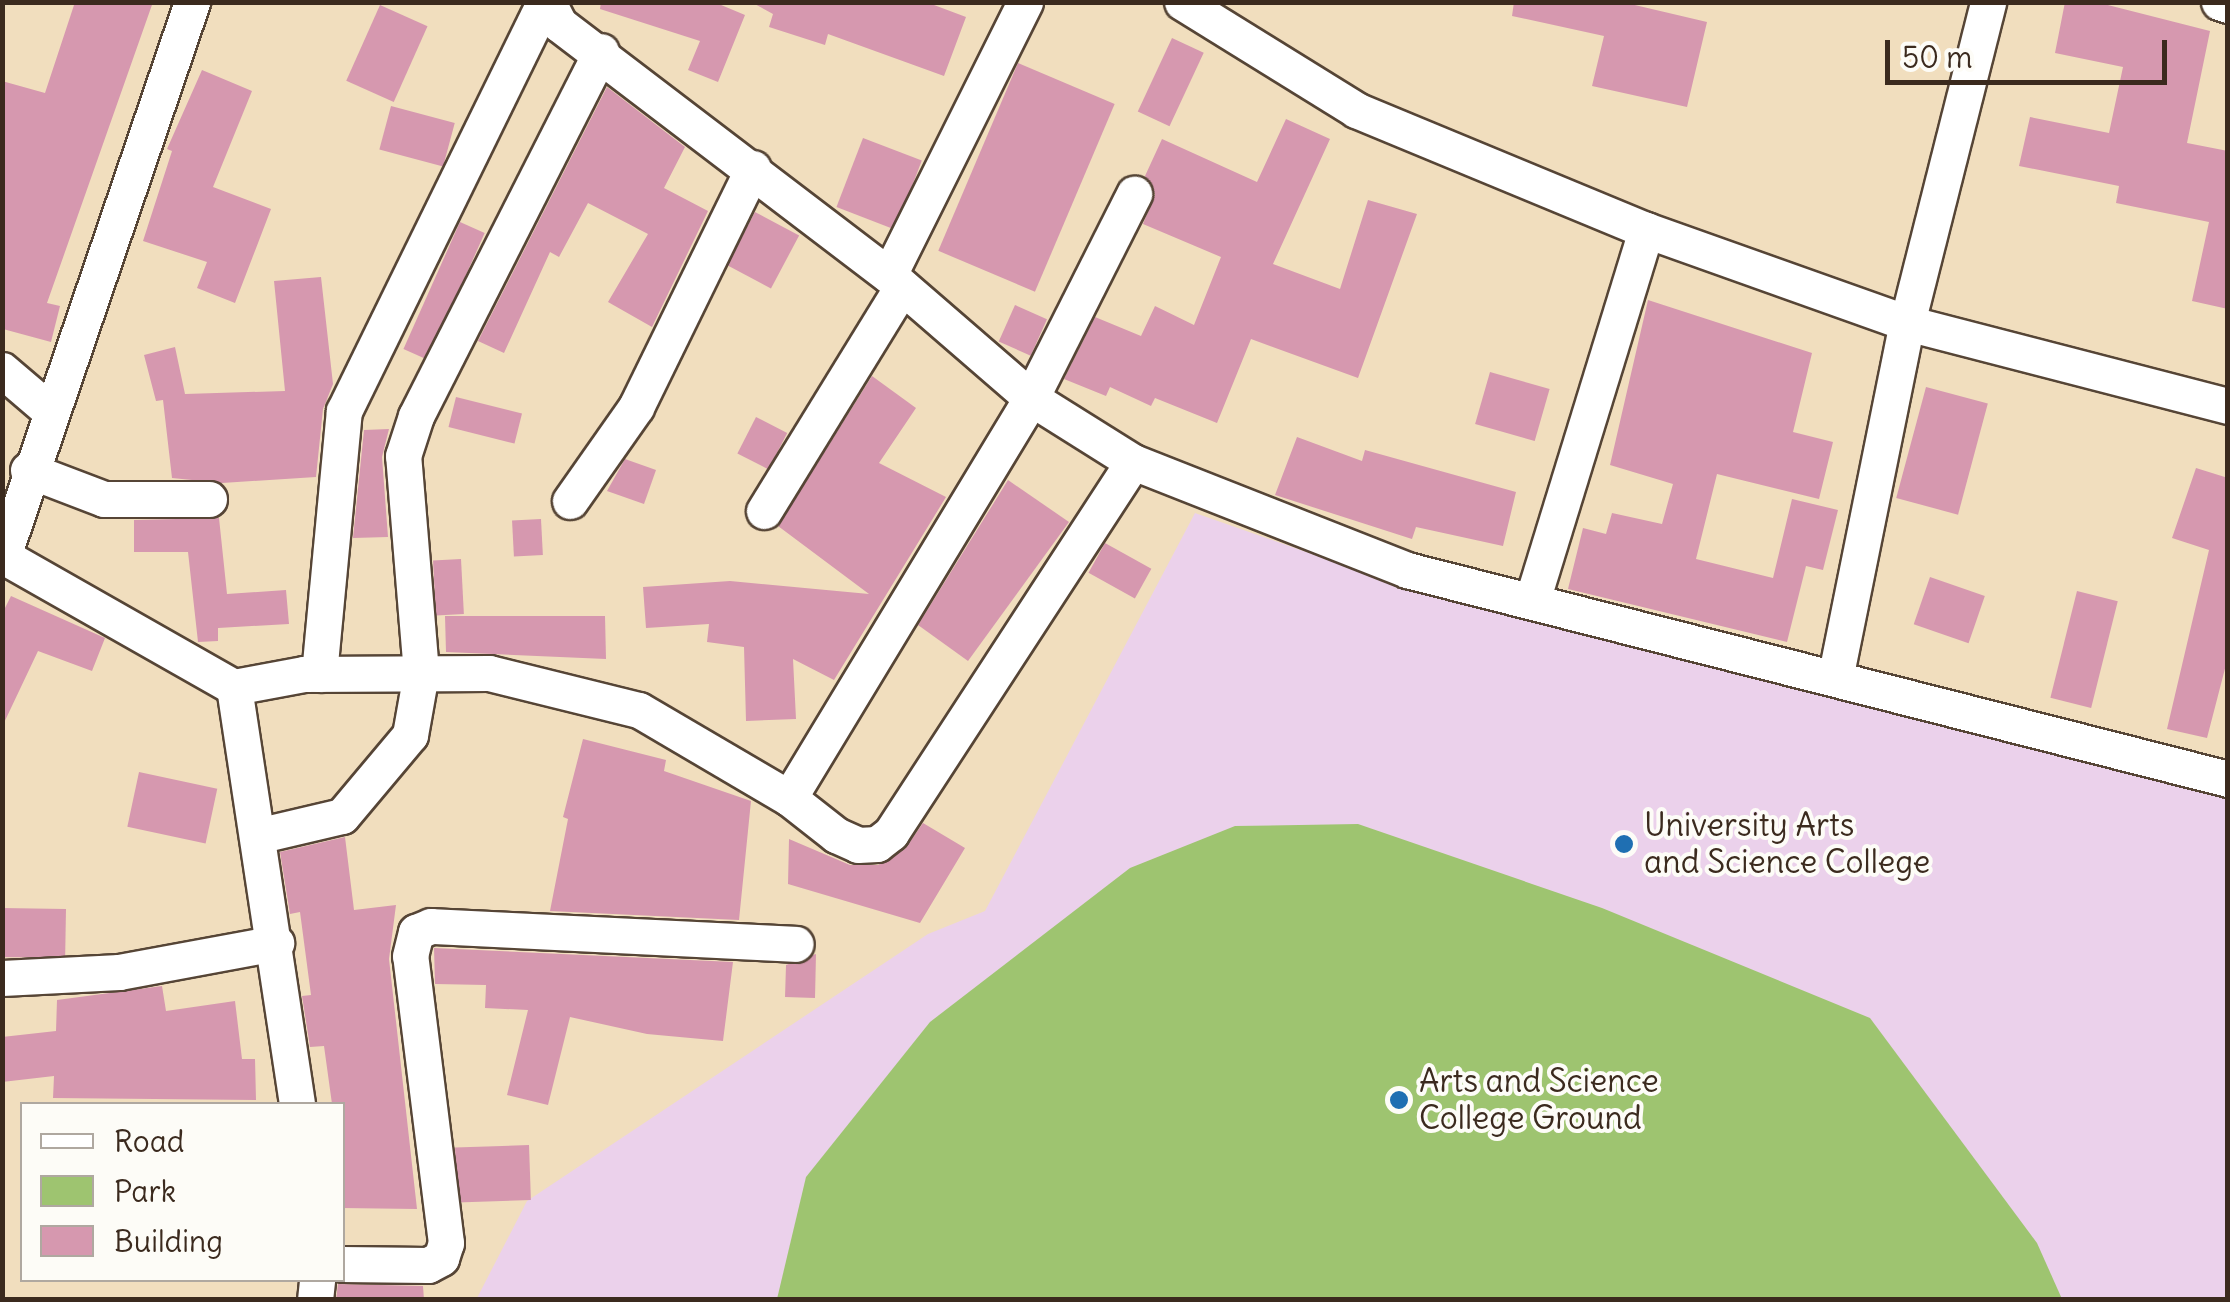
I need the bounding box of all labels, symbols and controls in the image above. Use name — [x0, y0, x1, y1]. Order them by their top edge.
scale bar — [1890, 20, 2172, 82]
text: 50 m — [1902, 38, 1972, 76]
place label: University Arts and Science College — [1644, 807, 1930, 882]
marker: University Arts and Science College — [1613, 833, 1635, 855]
place label: Arts and Science College Ground — [1419, 1063, 1659, 1138]
marker: Arts and Science College Ground — [1388, 1089, 1410, 1111]
legend — [20, 1102, 345, 1282]
text: Road — [114, 1122, 184, 1160]
text: Park — [114, 1172, 176, 1210]
text: Building — [114, 1222, 223, 1260]

